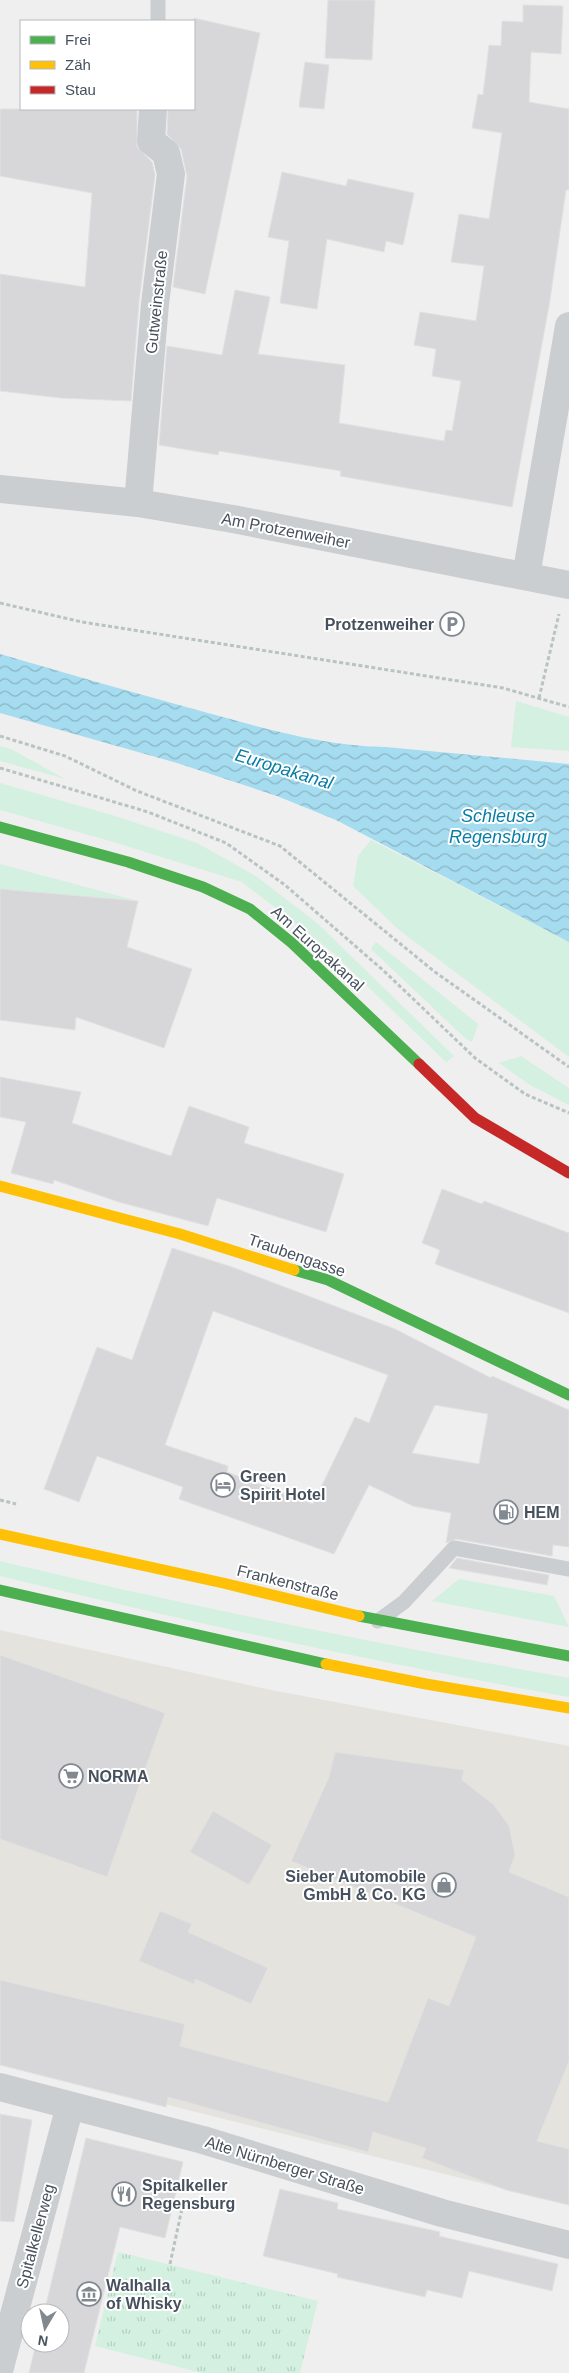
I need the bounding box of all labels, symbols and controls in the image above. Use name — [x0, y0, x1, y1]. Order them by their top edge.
legend — [20, 20, 195, 110]
text: Frei — [65, 31, 91, 48]
text: Zäh — [65, 56, 91, 73]
text: Stau — [65, 81, 96, 98]
street label: Gutweinstraße — [143, 249, 170, 355]
street label: Am Protzenweiher — [220, 510, 352, 551]
parking icon: Protzenweiher — [439, 611, 465, 637]
place label: Protzenweiher — [325, 616, 434, 633]
water label: Europakanal — [233, 745, 336, 794]
water label: Schleuse Regensburg — [449, 806, 547, 847]
street label: Am Europakanal — [268, 902, 367, 994]
street label: Traubengasse — [246, 1231, 348, 1280]
place label: Green Spirit Hotel — [240, 1468, 325, 1503]
hotel icon: Green Spirit Hotel — [210, 1472, 236, 1498]
fuel station icon: HEM — [493, 1499, 519, 1525]
place label: HEM — [524, 1504, 560, 1521]
street label: Frankenstraße — [235, 1562, 341, 1603]
supermarket icon: NORMA — [58, 1763, 84, 1789]
place label: NORMA — [88, 1768, 149, 1785]
place label: Sieber Automobile GmbH & Co. KG — [285, 1868, 426, 1903]
shop icon: Sieber Automobile GmbH & Co. KG — [431, 1872, 457, 1898]
street label: Alte Nürnberger Straße — [203, 2133, 367, 2198]
place label: Spitalkeller Regensburg — [142, 2177, 235, 2212]
restaurant icon: Spitalkeller Regensburg — [111, 2181, 137, 2207]
street label: Spitalkellerweg — [13, 2182, 58, 2290]
place label: Walhalla of Whisky — [106, 2277, 182, 2312]
museum icon: Walhalla of Whisky — [76, 2281, 102, 2307]
north arrow — [20, 2303, 70, 2353]
text: N — [37, 2332, 49, 2350]

